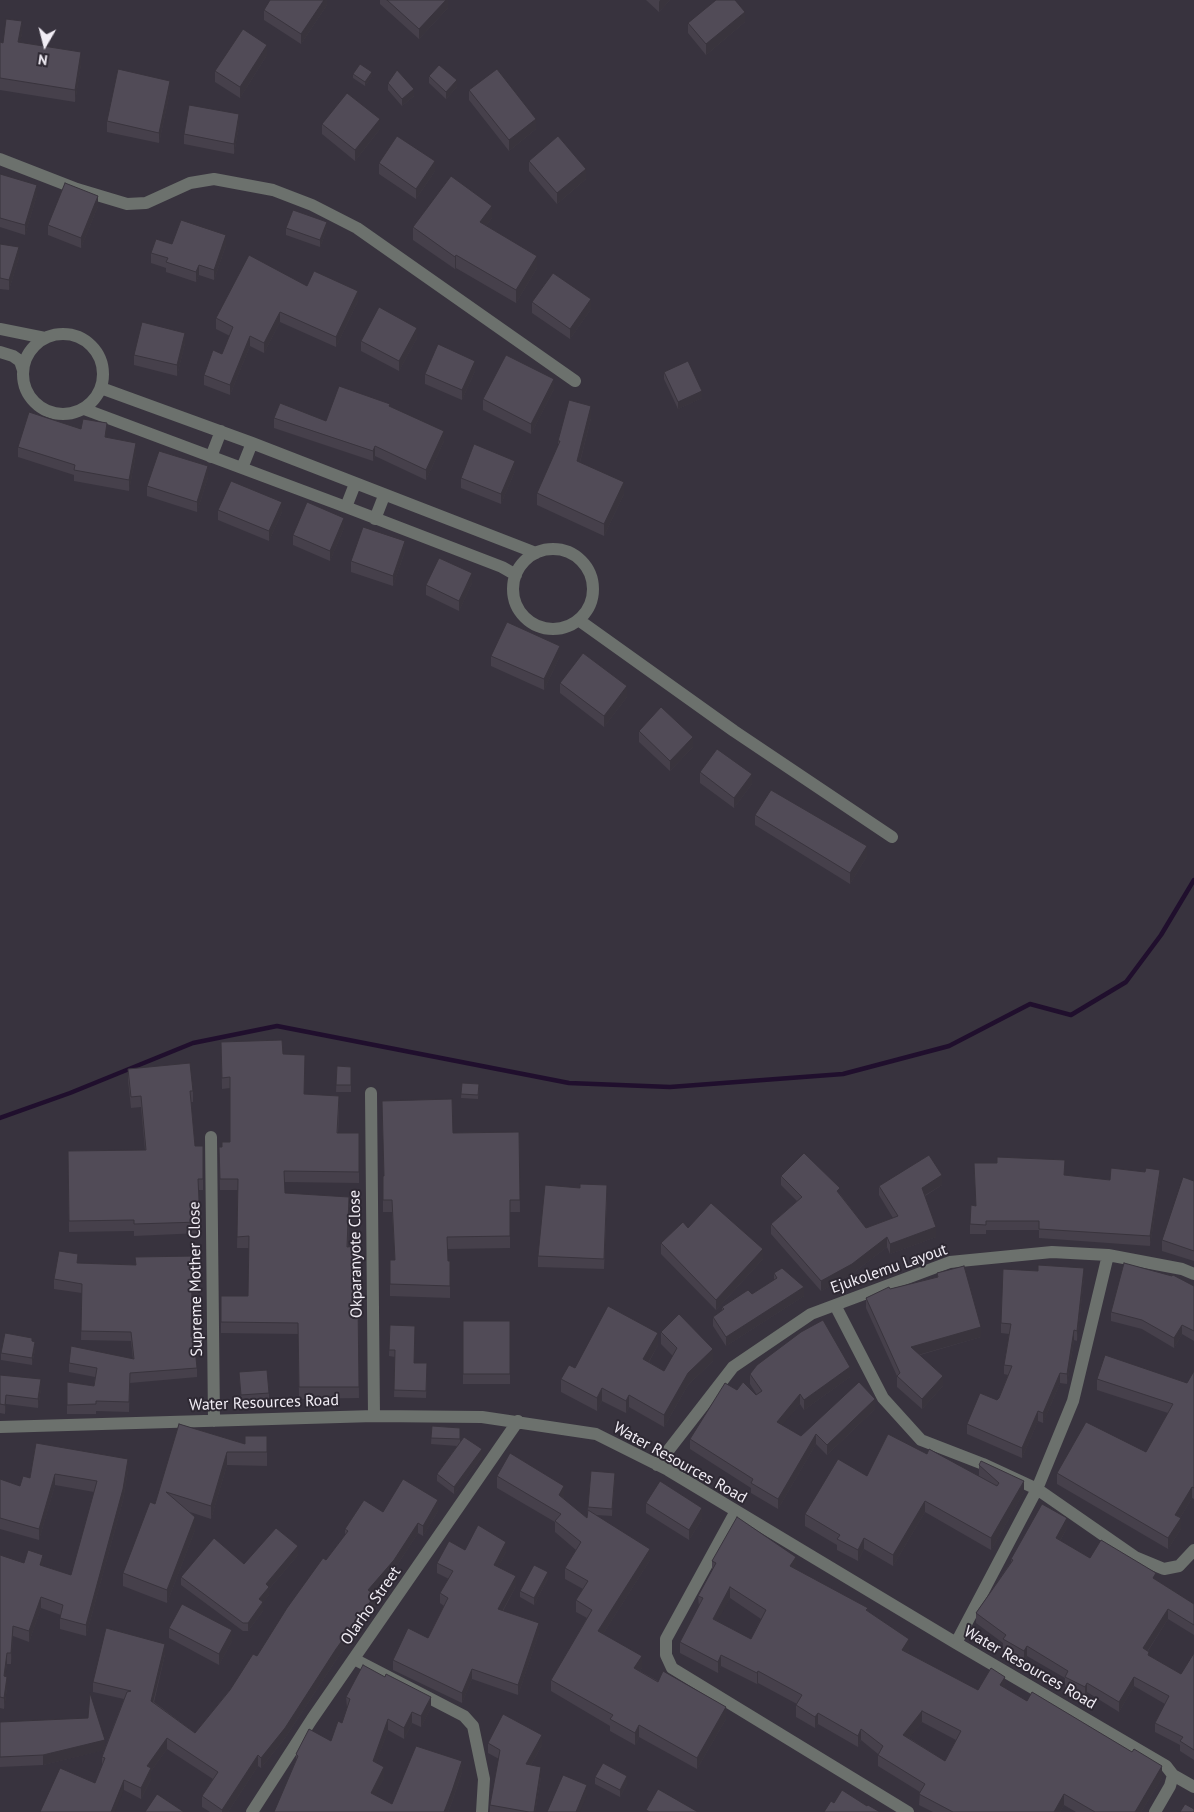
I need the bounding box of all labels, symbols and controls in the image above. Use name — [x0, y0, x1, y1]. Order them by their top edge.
north arrow — [20, 20, 70, 70]
text: N — [37, 50, 49, 69]
street label: Okparanyote Close — [345, 1190, 367, 1318]
street label: Supreme Mother Close — [185, 1201, 207, 1357]
street label: Ejukolemu Layout — [828, 1240, 950, 1298]
street label: Water Resources Road — [189, 1391, 339, 1415]
street label: Water Resources Road — [610, 1418, 750, 1508]
street label: Olarho Street — [337, 1563, 405, 1649]
street label: Water Resources Road — [960, 1622, 1100, 1714]

